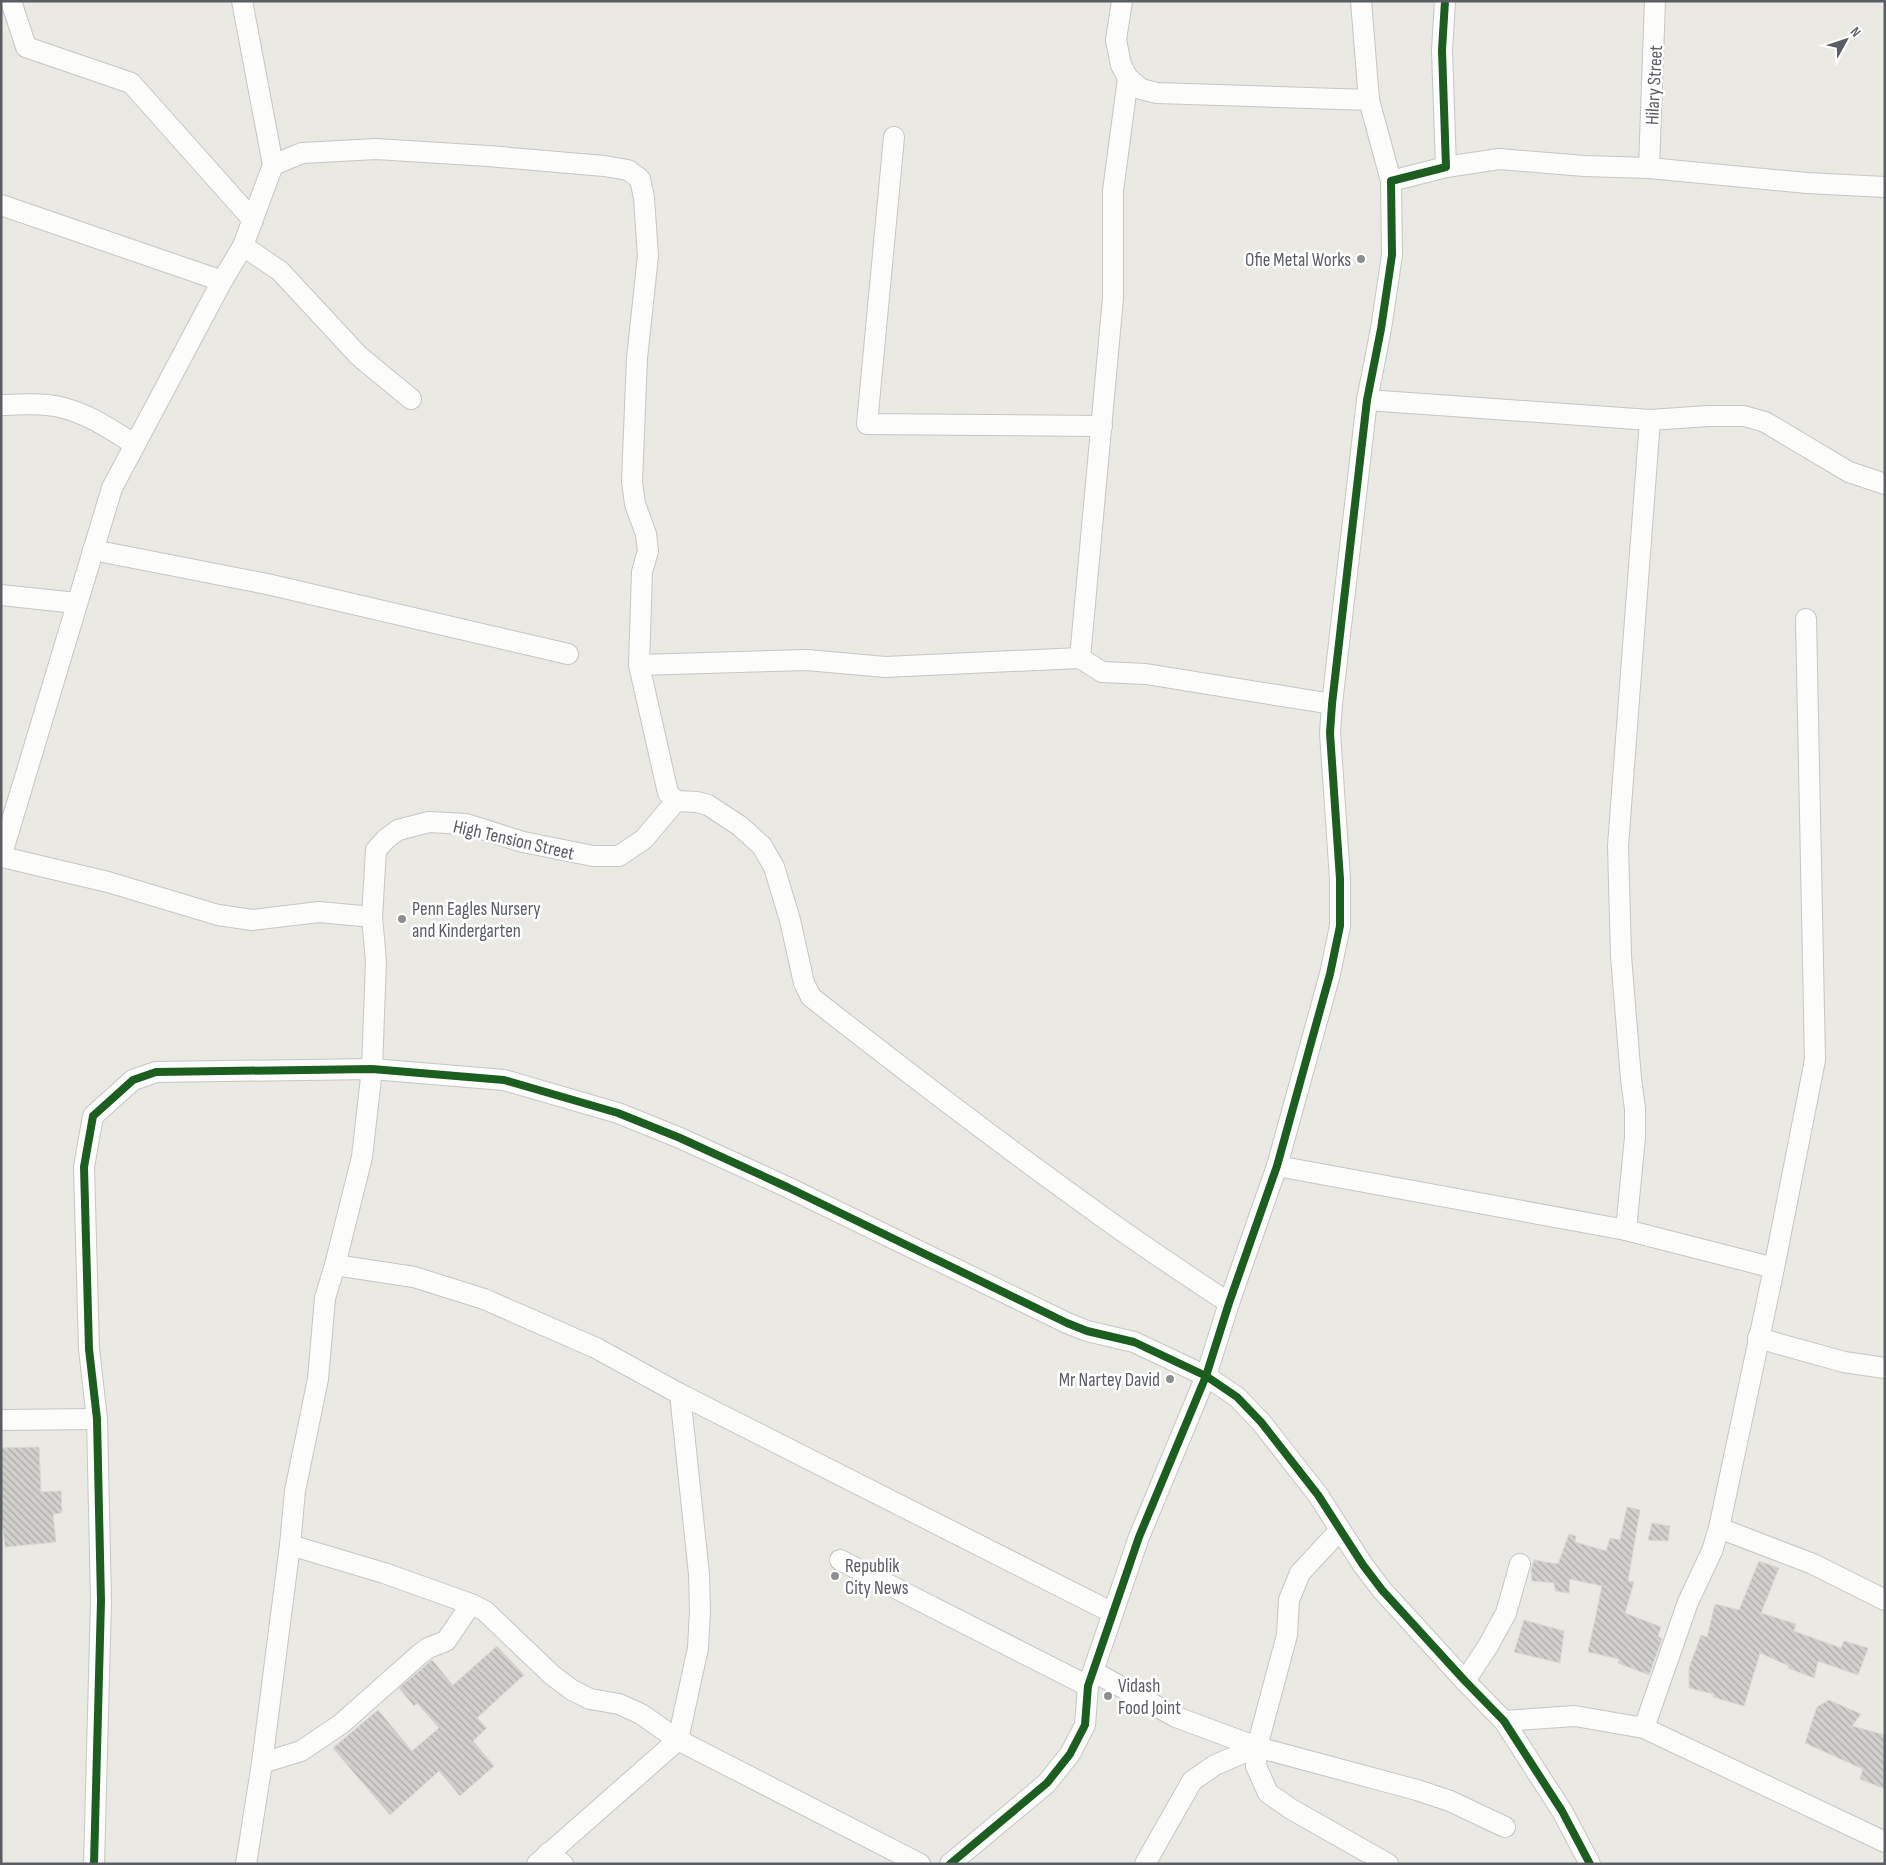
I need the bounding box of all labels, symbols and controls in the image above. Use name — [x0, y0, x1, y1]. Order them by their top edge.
north arrow — [1821, 15, 1871, 65]
text: N — [1847, 24, 1864, 40]
street label: Hilary Street — [1641, 44, 1668, 126]
place label: Ofie Metal Works — [1245, 249, 1351, 272]
marker: Ofie Metal Works — [1355, 253, 1367, 265]
street label: High Tension Street — [451, 815, 577, 866]
place label: Penn Eagles Nursery and Kindergarten — [412, 898, 541, 943]
marker: Penn Eagles Nursery and Kindergarten — [396, 913, 408, 925]
place label: Mr Nartey David — [1059, 1369, 1160, 1392]
marker: Mr Nartey David — [1164, 1373, 1176, 1385]
place label: Republik City News — [845, 1555, 909, 1600]
marker: Republik City News — [829, 1570, 841, 1582]
place label: Vidash Food Joint — [1118, 1675, 1181, 1720]
marker: Vidash Food Joint — [1102, 1690, 1114, 1702]

